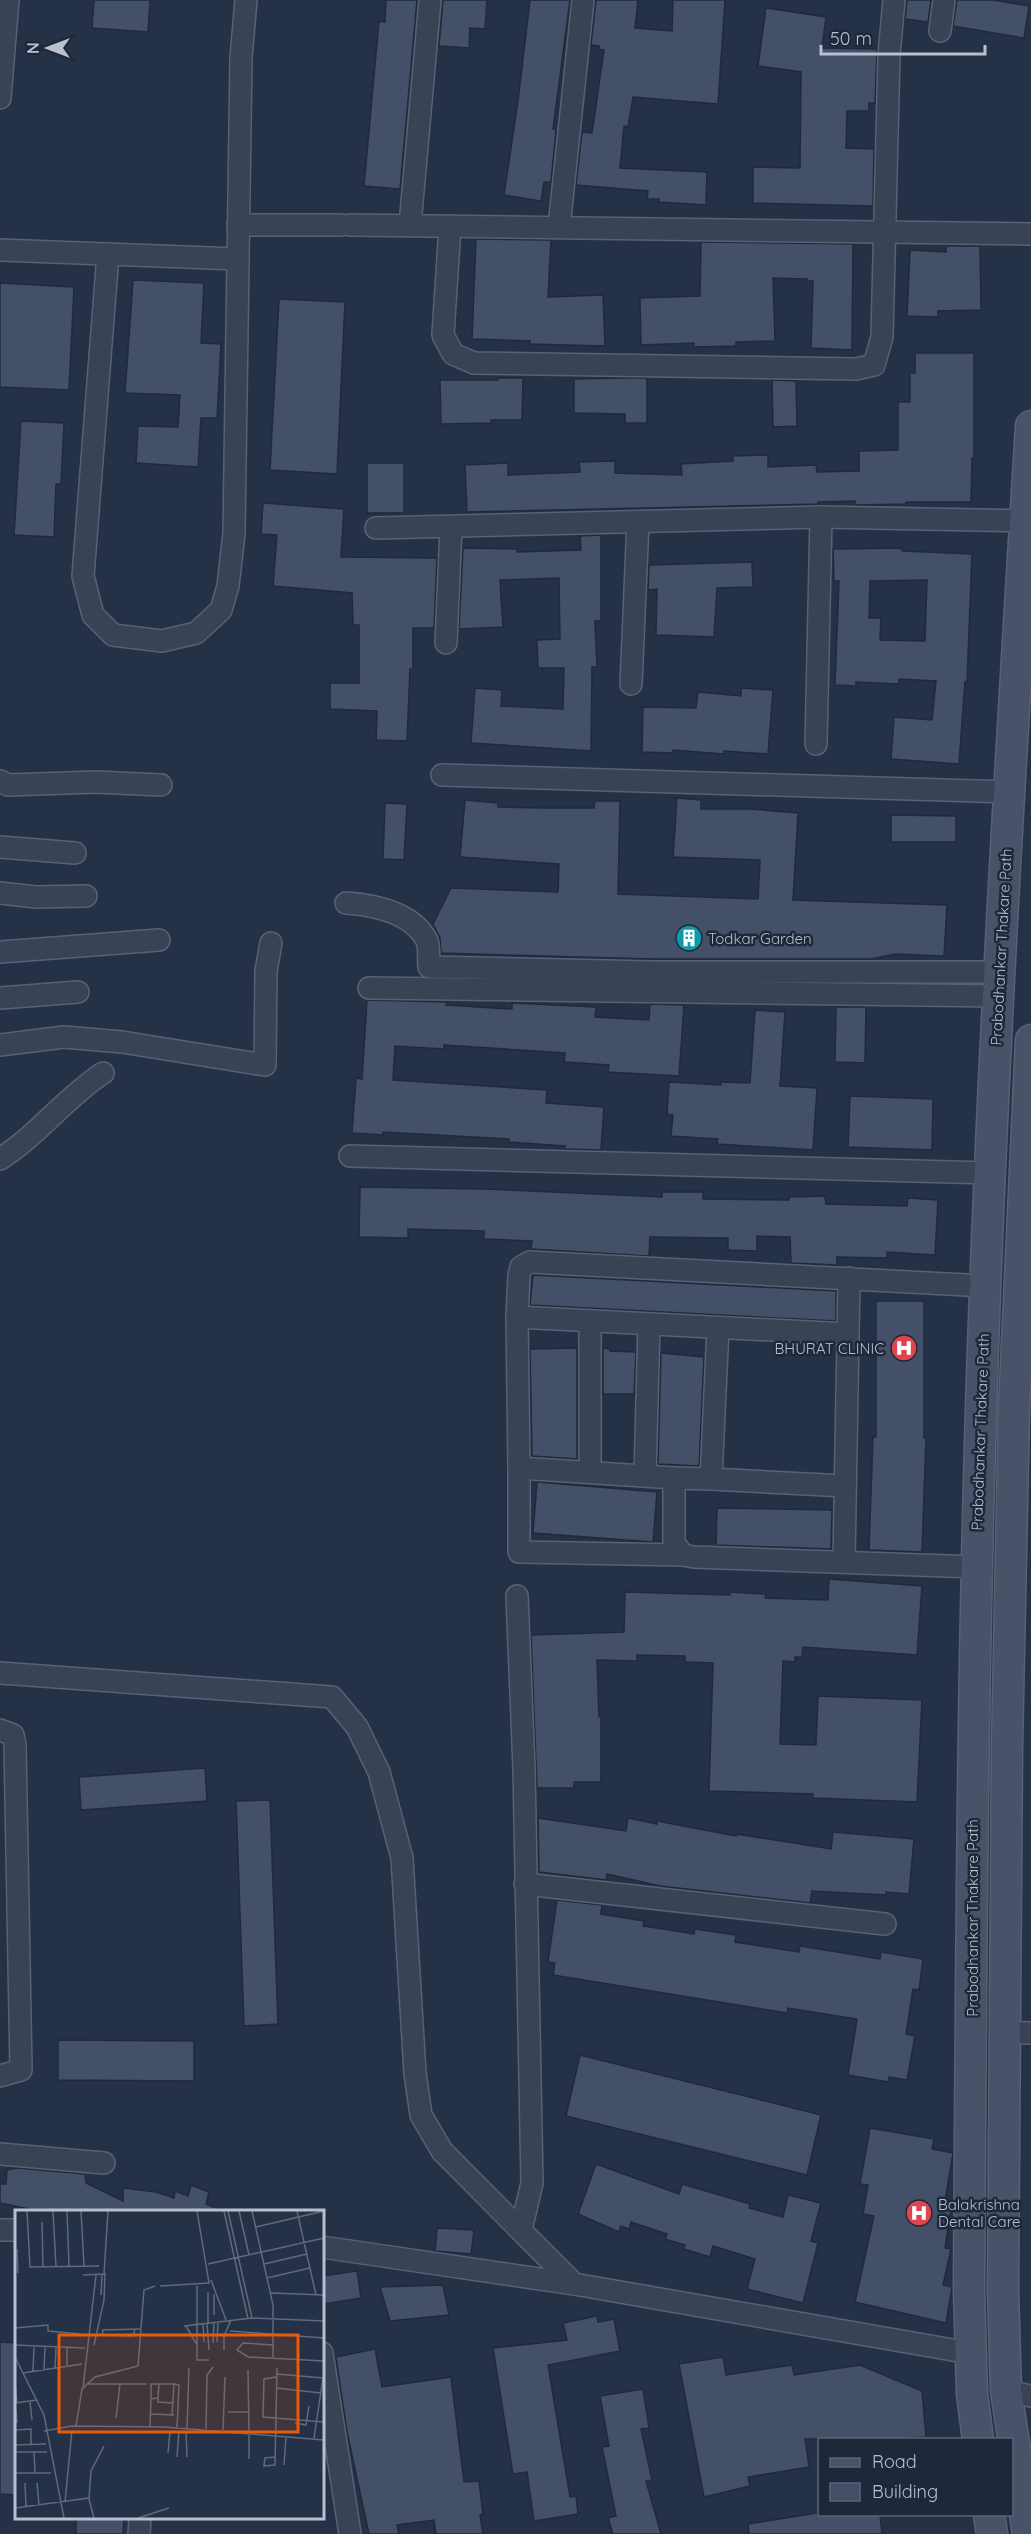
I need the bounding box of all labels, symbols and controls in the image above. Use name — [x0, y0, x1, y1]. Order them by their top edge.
north arrow — [18, 18, 78, 78]
scale bar — [821, 18, 984, 56]
text: 50 m — [830, 27, 872, 50]
text: N — [23, 42, 43, 54]
street label: Prabodhankar Thakare Path — [986, 848, 1016, 1046]
building icon: Todkar Garden — [674, 923, 704, 953]
place label: Todkar Garden — [708, 929, 812, 948]
hospital icon: BHURAT CLINIC — [889, 1333, 919, 1363]
street label: Prabodhankar Thakare Path — [967, 1333, 993, 1531]
place label: BHURAT CLINIC — [775, 1339, 884, 1358]
street label: Prabodhankar Thakare Path — [963, 1819, 982, 2017]
place label: Balakrishna Dental Care — [938, 2195, 1021, 2231]
hospital icon: Balakrishna Dental Care — [904, 2198, 934, 2228]
inset map — [15, 2210, 324, 2519]
legend — [818, 2438, 1013, 2516]
text: Road — [872, 2450, 917, 2473]
text: Building — [872, 2480, 938, 2503]

